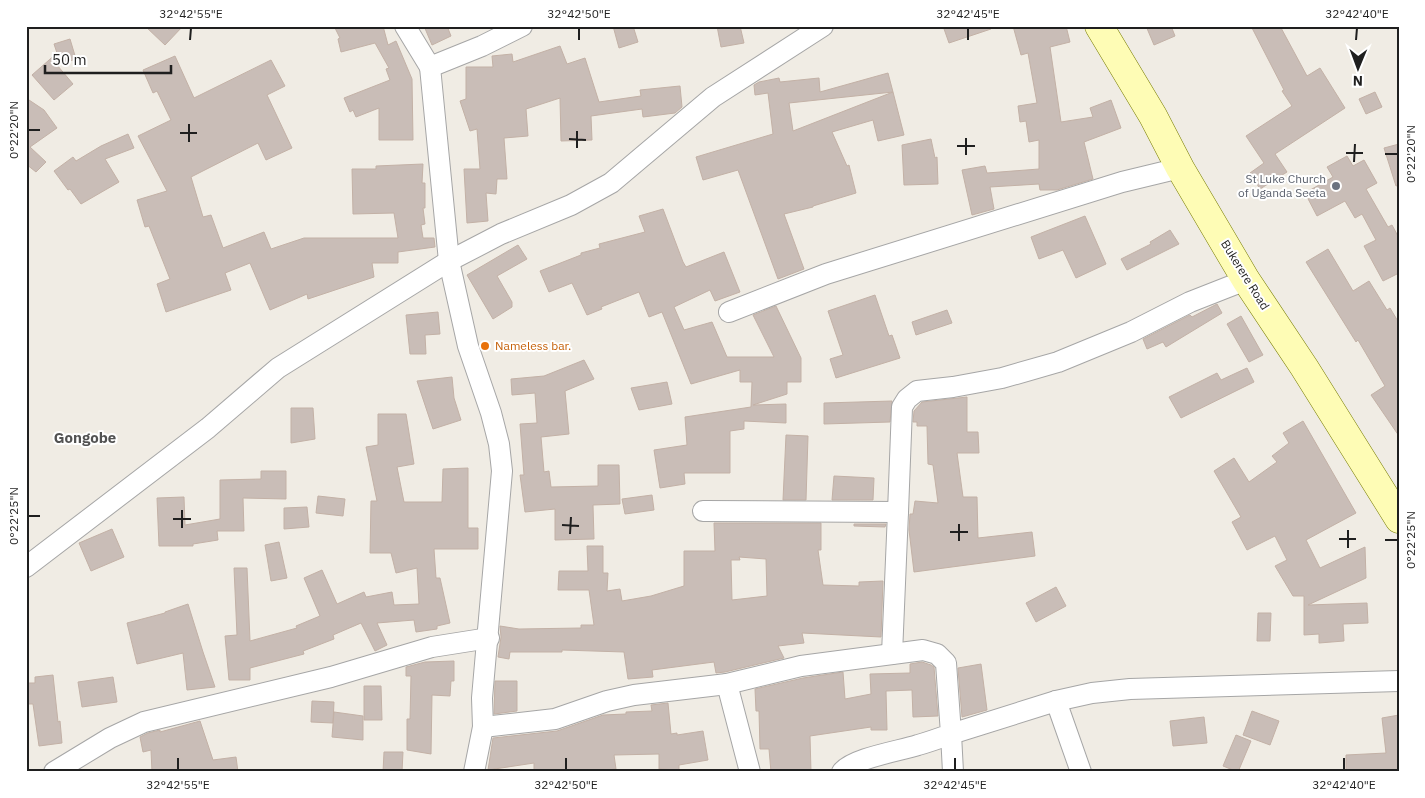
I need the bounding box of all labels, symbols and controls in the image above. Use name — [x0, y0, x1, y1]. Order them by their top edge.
text: 32°42'55"E — [159, 6, 223, 21]
text: 32°42'50"E — [547, 6, 611, 21]
text: 32°42'45"E — [936, 6, 1000, 21]
text: 32°42'40"E — [1325, 6, 1389, 21]
scale bar — [45, 42, 171, 74]
north arrow — [1332, 42, 1382, 92]
text: 50 m — [52, 50, 87, 69]
text: N — [1353, 72, 1363, 90]
text: 0°22'20"N — [6, 101, 21, 159]
text: 0°22'20"N — [1403, 125, 1418, 183]
place label: St Luke Church of Uganda Seeta — [1238, 171, 1327, 200]
marker: St Luke Church of Uganda Seeta — [1330, 180, 1342, 192]
street label: Bukerere Road — [1218, 237, 1273, 312]
place label: Nameless bar. — [495, 338, 571, 353]
marker: Nameless bar. — [479, 340, 491, 352]
district label: Gongobe — [54, 428, 116, 447]
text: 0°22'25"N — [6, 487, 21, 545]
text: 0°22'25"N — [1403, 511, 1418, 569]
text: 32°42'55"E — [146, 777, 210, 792]
text: 32°42'50"E — [534, 777, 598, 792]
text: 32°42'45"E — [923, 777, 987, 792]
text: 32°42'40"E — [1312, 777, 1376, 792]

